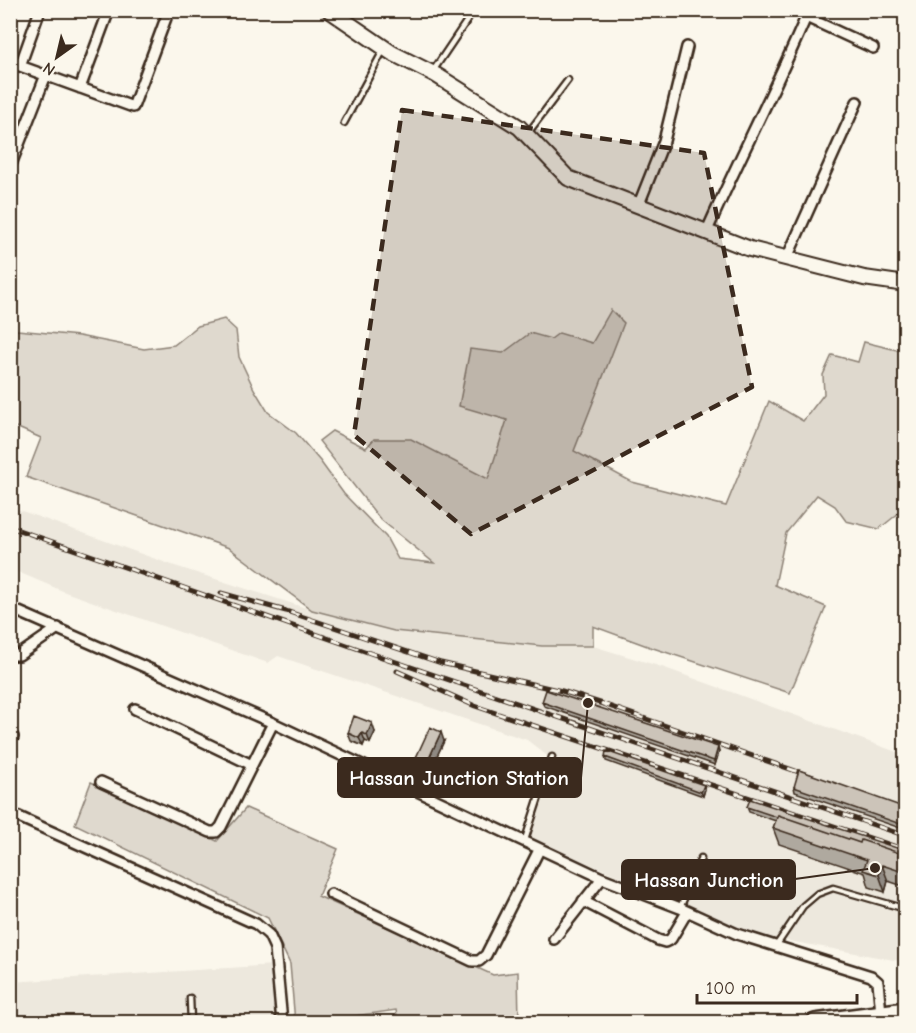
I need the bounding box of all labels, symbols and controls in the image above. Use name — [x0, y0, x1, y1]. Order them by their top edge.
north arrow — [27, 27, 87, 87]
text: N — [40, 58, 59, 79]
callout: Hassan Junction Station — [338, 758, 581, 797]
text: Hassan Junction Station — [349, 766, 569, 790]
callout: Hassan Junction — [622, 860, 795, 899]
text: Hassan Junction — [634, 868, 784, 892]
scale bar — [697, 967, 858, 1005]
text: 100 m — [706, 978, 756, 999]

